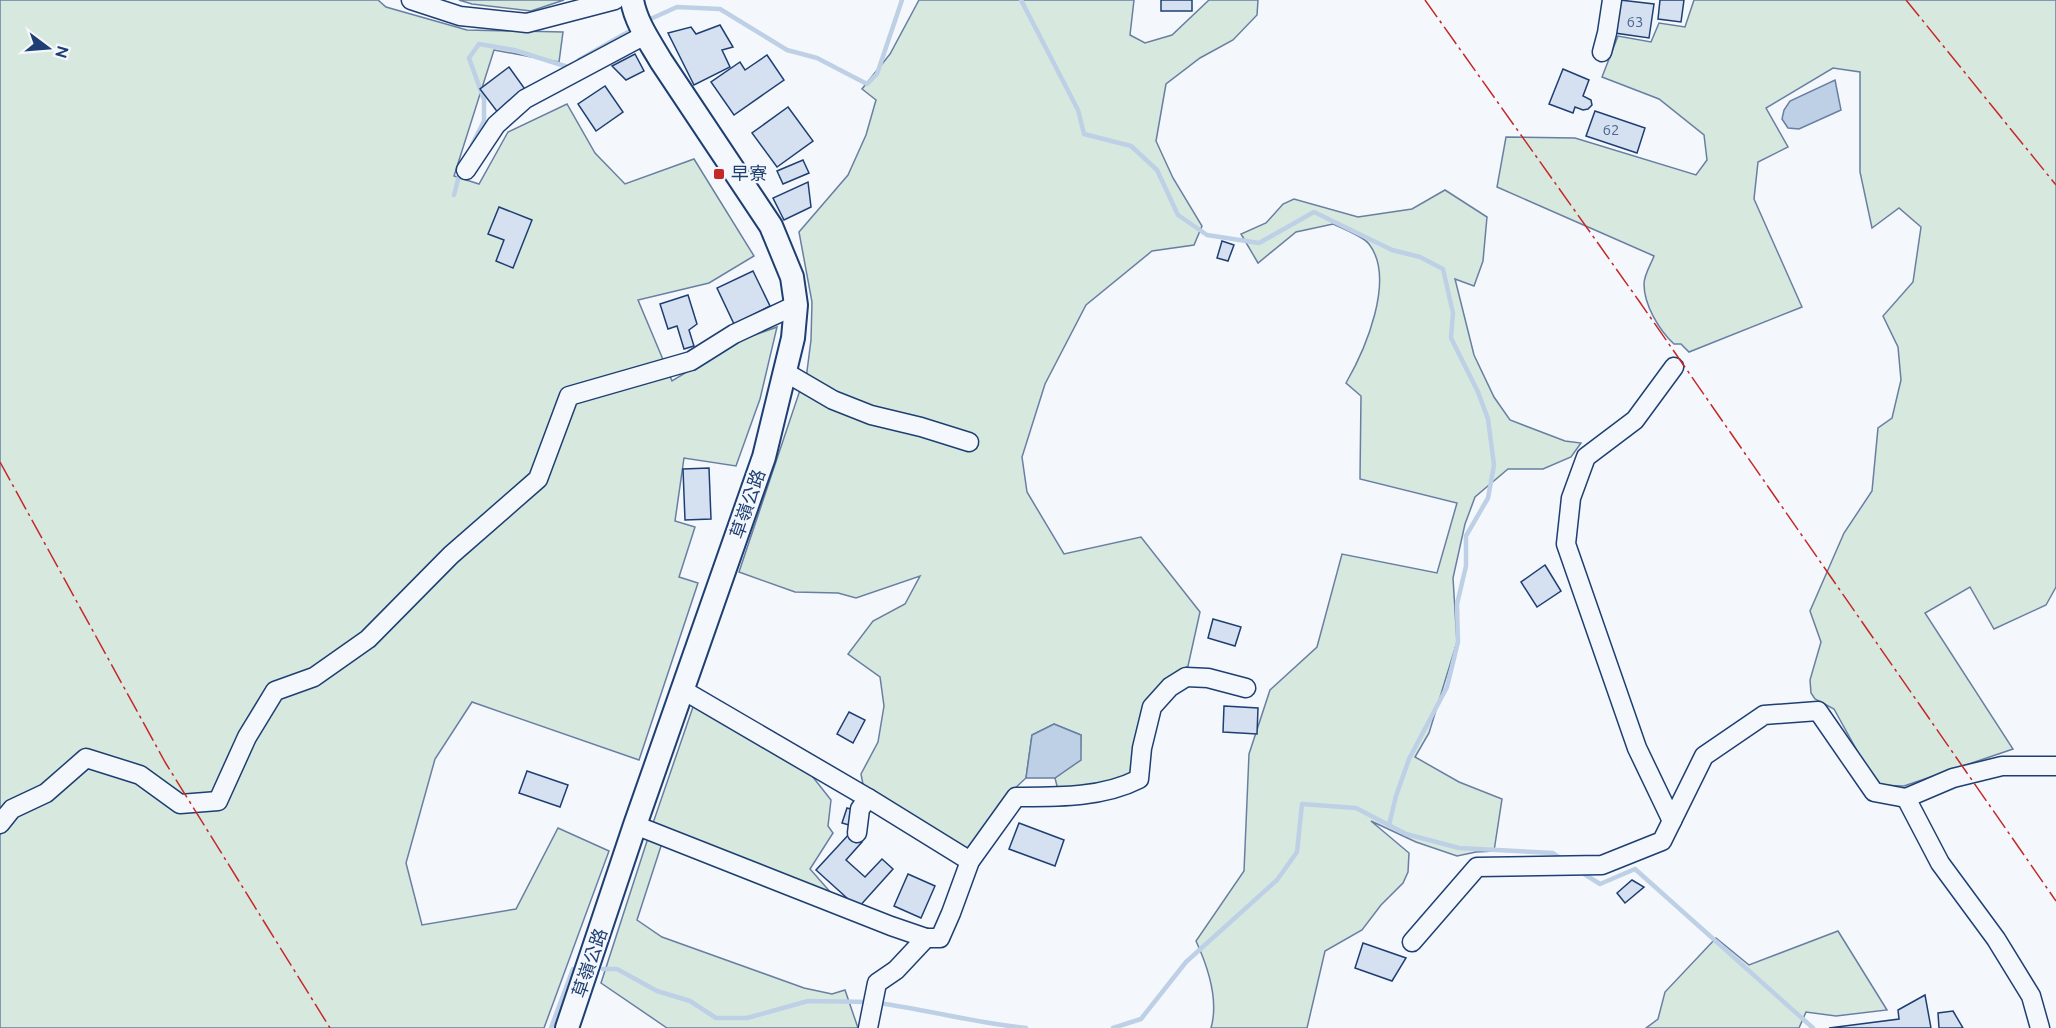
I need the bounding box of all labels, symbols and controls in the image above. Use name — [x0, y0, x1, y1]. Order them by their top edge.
house number: 63 — [1627, 13, 1643, 30]
north arrow — [18, 18, 78, 78]
text: N — [52, 44, 73, 60]
house number: 62 — [1603, 121, 1619, 138]
place label: 早寮 — [731, 163, 767, 183]
marker: 早寮 — [712, 167, 726, 181]
street label: 草嶺公路 — [726, 466, 768, 541]
street label: 草嶺公路 — [568, 925, 610, 1000]

